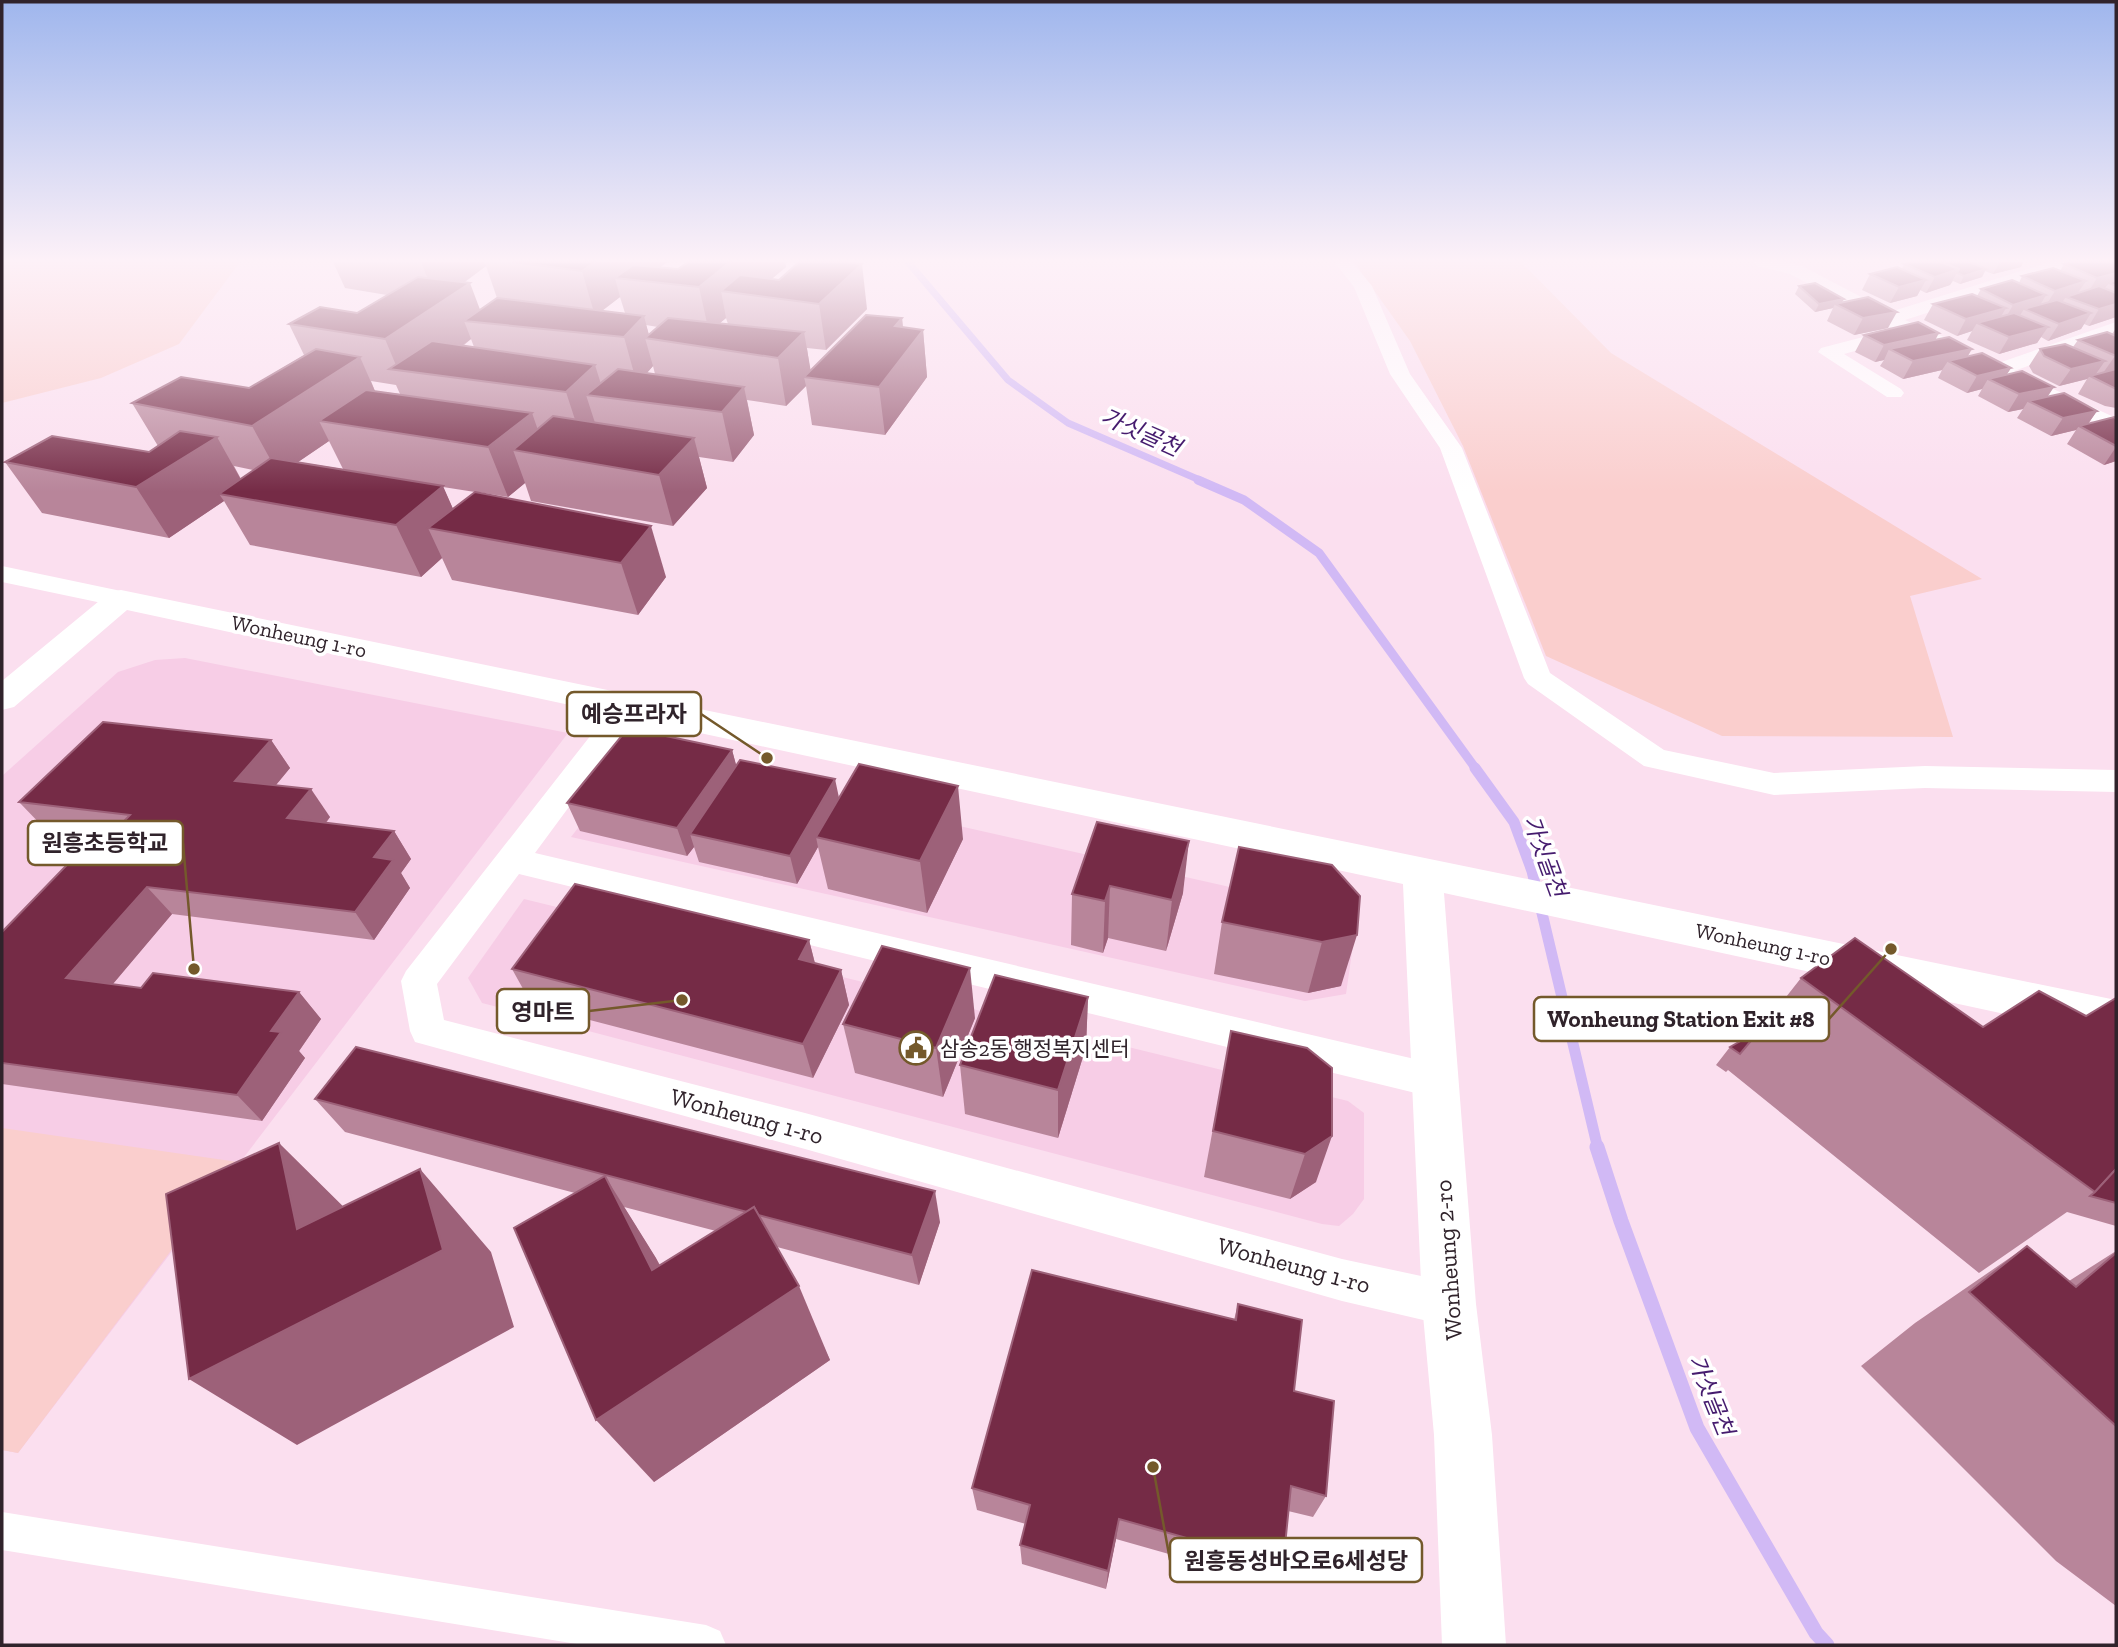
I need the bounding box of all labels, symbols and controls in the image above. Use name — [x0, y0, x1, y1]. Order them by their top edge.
water label: 가싯골천 — [1097, 402, 1188, 463]
street label: Wonheung 1-ro — [229, 609, 369, 663]
callout: 예승프라자 — [567, 692, 701, 736]
text: 예승프라자 — [581, 700, 687, 728]
water label: 가싯골천 — [1517, 811, 1574, 903]
callout: 원흥초등학교 — [28, 821, 183, 865]
text: 원흥초등학교 — [42, 829, 168, 857]
street label: Wonheung 1-ro — [1693, 917, 1833, 971]
callout: 영마트 — [497, 989, 589, 1033]
callout: Wonheung Station Exit #8 — [1534, 997, 1829, 1041]
text: 영마트 — [511, 998, 575, 1026]
text: Wonheung Station Exit #8 — [1547, 1005, 1815, 1033]
public building icon: 삼송2동 행정복지센터 — [897, 1029, 935, 1067]
place label: 삼송2동 행정복지센터 — [940, 1036, 1129, 1061]
street label: Wonheung 1-ro — [667, 1082, 827, 1150]
street label: Wonheung 2-ro — [1428, 1179, 1468, 1341]
street label: Wonheung 1-ro — [1214, 1231, 1374, 1299]
water label: 가싯골천 — [1682, 1351, 1741, 1442]
callout: 원흥동성바오로6세성당 — [1170, 1538, 1422, 1582]
text: 원흥동성바오로6세성당 — [1184, 1547, 1408, 1575]

